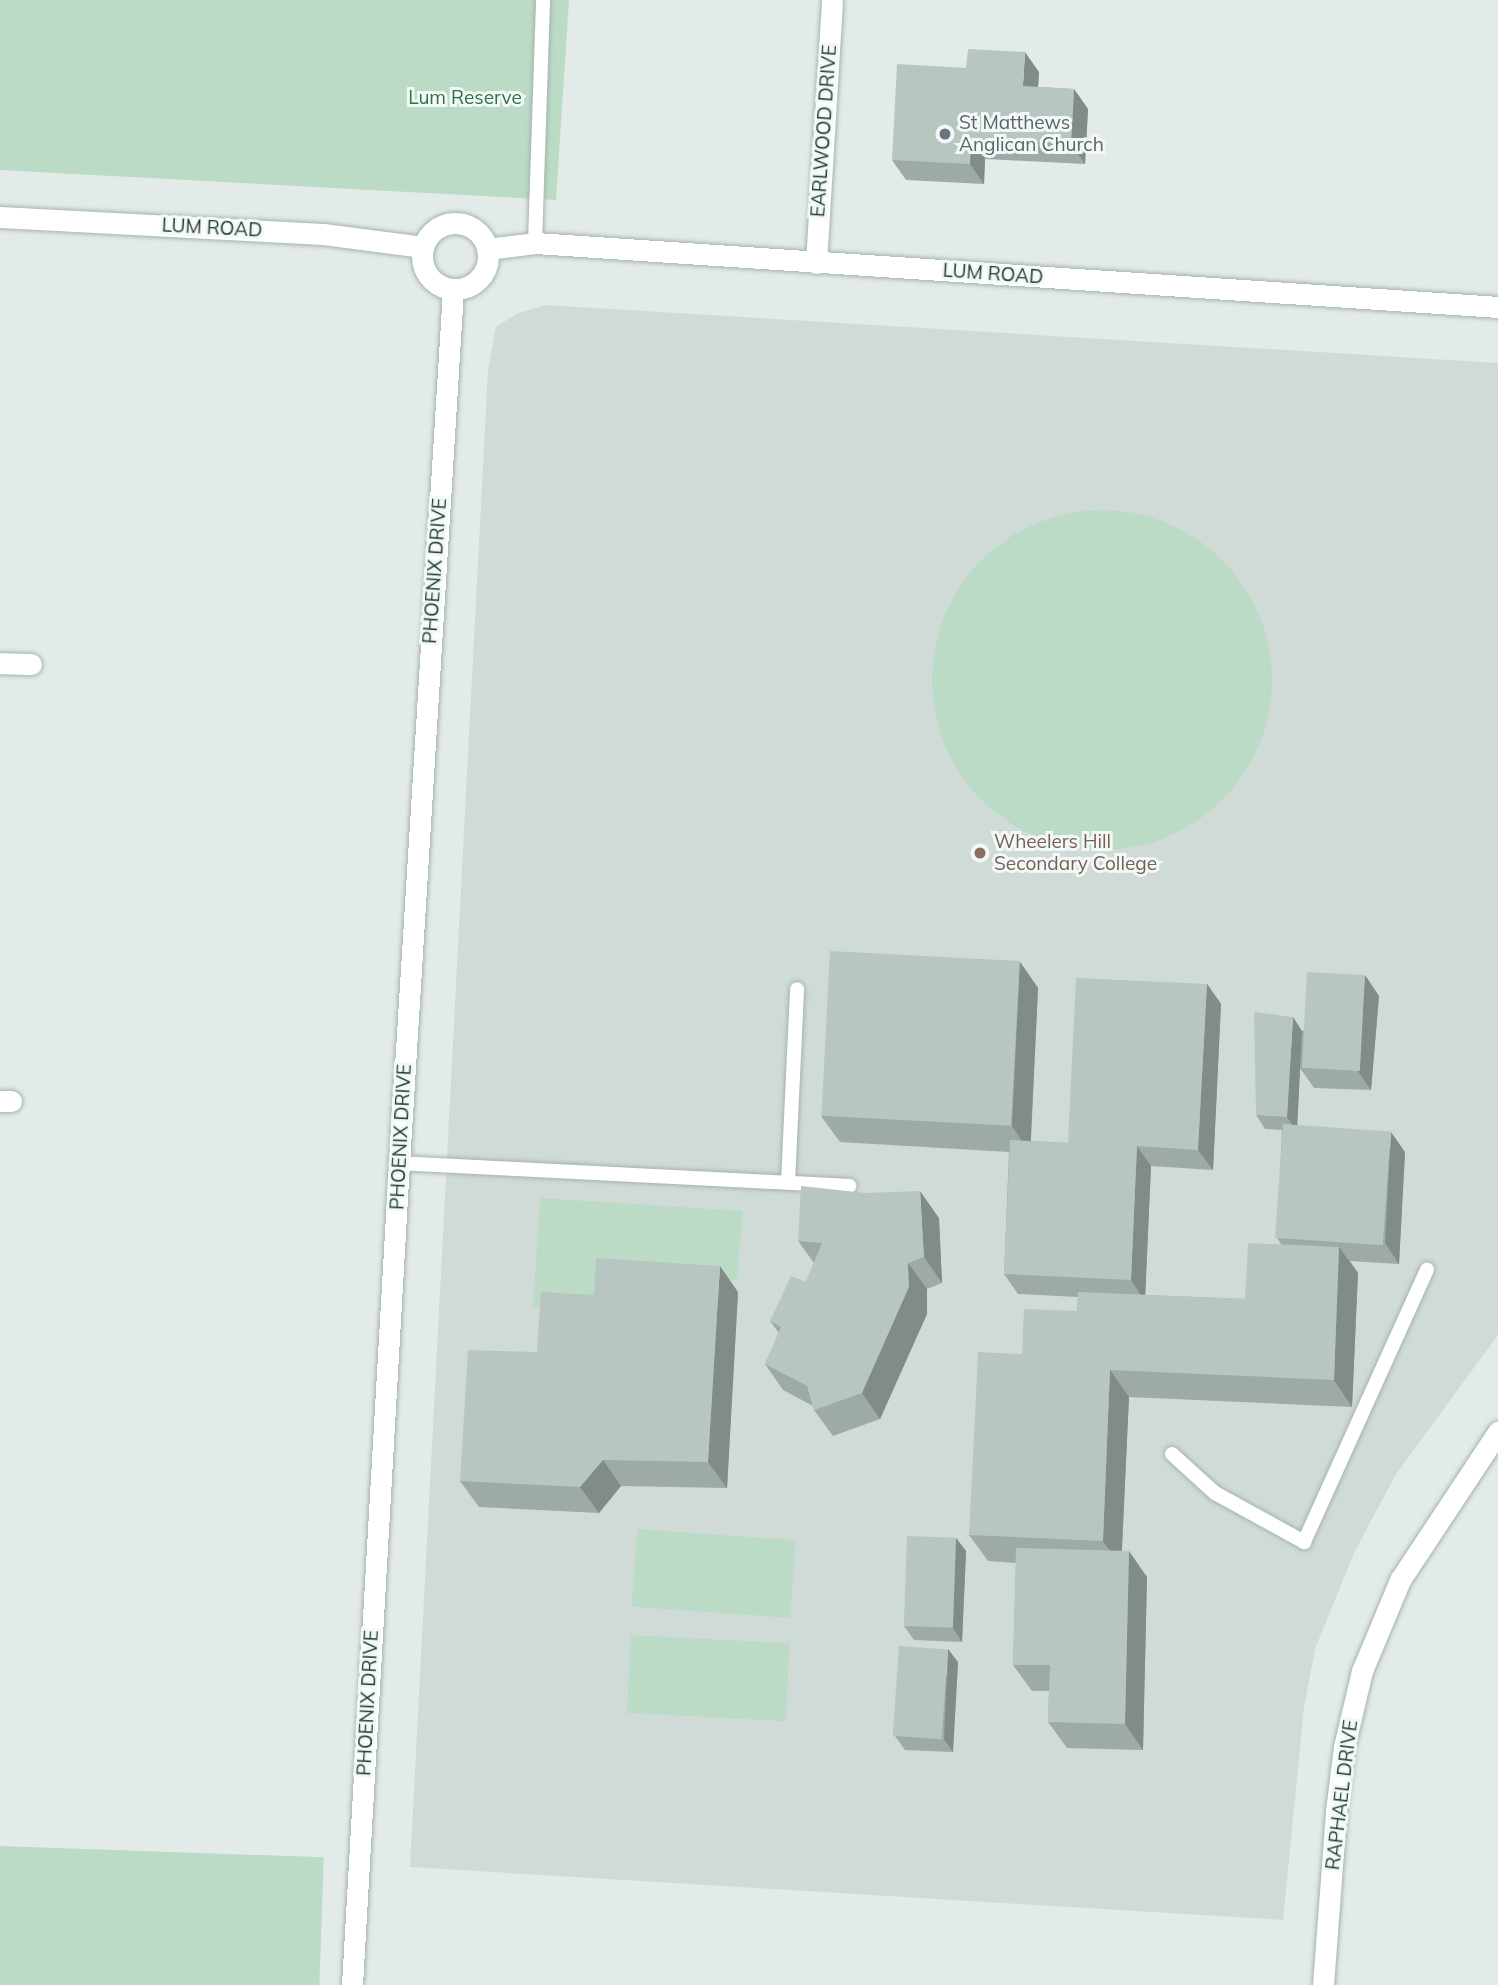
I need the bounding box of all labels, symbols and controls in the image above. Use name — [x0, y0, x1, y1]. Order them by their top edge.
street label: EARLWOOD DRIVE — [807, 44, 841, 218]
park label: Lum Reserve — [408, 87, 522, 109]
place label: St Matthews Anglican Church — [959, 112, 1104, 156]
marker: St Matthews Anglican Church — [937, 126, 953, 142]
street label: LUM ROAD — [161, 214, 263, 242]
street label: LUM ROAD — [942, 259, 1044, 289]
street label: PHOENIX DRIVE — [419, 497, 451, 645]
place label: Wheelers Hill Secondary College — [994, 831, 1157, 875]
marker: Wheelers Hill Secondary College — [972, 845, 988, 861]
street label: PHOENIX DRIVE — [386, 1064, 416, 1210]
street label: PHOENIX DRIVE — [353, 1630, 383, 1776]
street label: RAPHAEL DRIVE — [1321, 1719, 1363, 1871]

